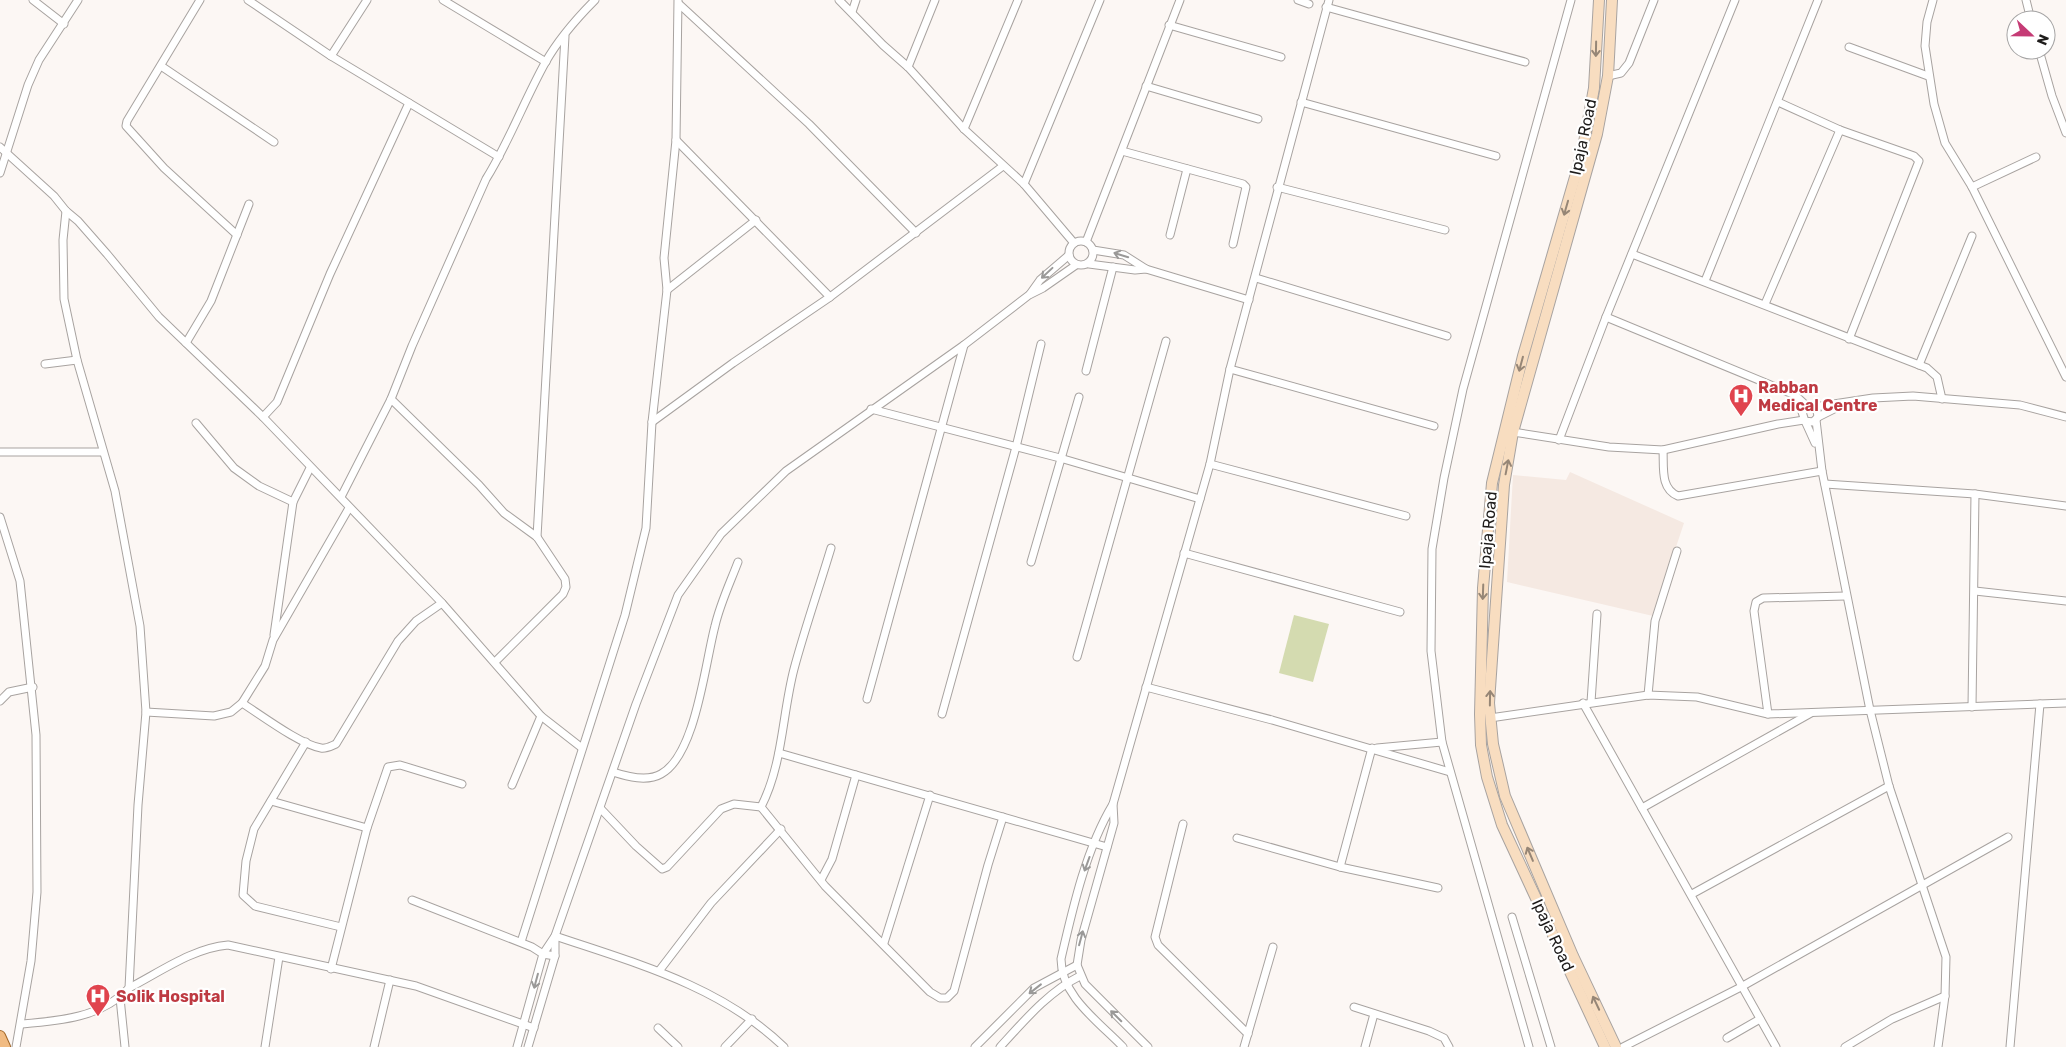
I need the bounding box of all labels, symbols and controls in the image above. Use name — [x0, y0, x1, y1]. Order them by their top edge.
north arrow — [2006, 10, 2056, 60]
text: N — [2033, 32, 2052, 48]
one-way arrow — [1591, 40, 1601, 56]
street label: Ipaja Road — [1566, 97, 1600, 177]
one-way arrow — [1561, 199, 1570, 215]
one-way arrow — [1114, 250, 1129, 259]
one-way arrow — [1041, 267, 1054, 279]
one-way arrow — [1516, 355, 1525, 371]
place label: Rabban Medical Centre — [1758, 378, 1877, 415]
hospital icon: Rabban Medical Centre — [1728, 383, 1754, 417]
one-way arrow — [1503, 459, 1513, 475]
street label: Ipaja Road — [1475, 490, 1501, 570]
one-way arrow — [1478, 584, 1488, 600]
one-way arrow — [1485, 691, 1495, 707]
one-way arrow — [1524, 847, 1534, 862]
one-way arrow — [1082, 856, 1091, 871]
street label: Ipaja Road — [1528, 896, 1578, 974]
one-way arrow — [1077, 930, 1087, 946]
one-way arrow — [530, 972, 540, 988]
hospital icon: Solik Hospital — [85, 983, 111, 1017]
one-way arrow — [1028, 984, 1042, 994]
place label: Solik Hospital — [116, 987, 225, 1006]
one-way arrow — [1591, 996, 1600, 1011]
one-way arrow — [1110, 1009, 1122, 1022]

